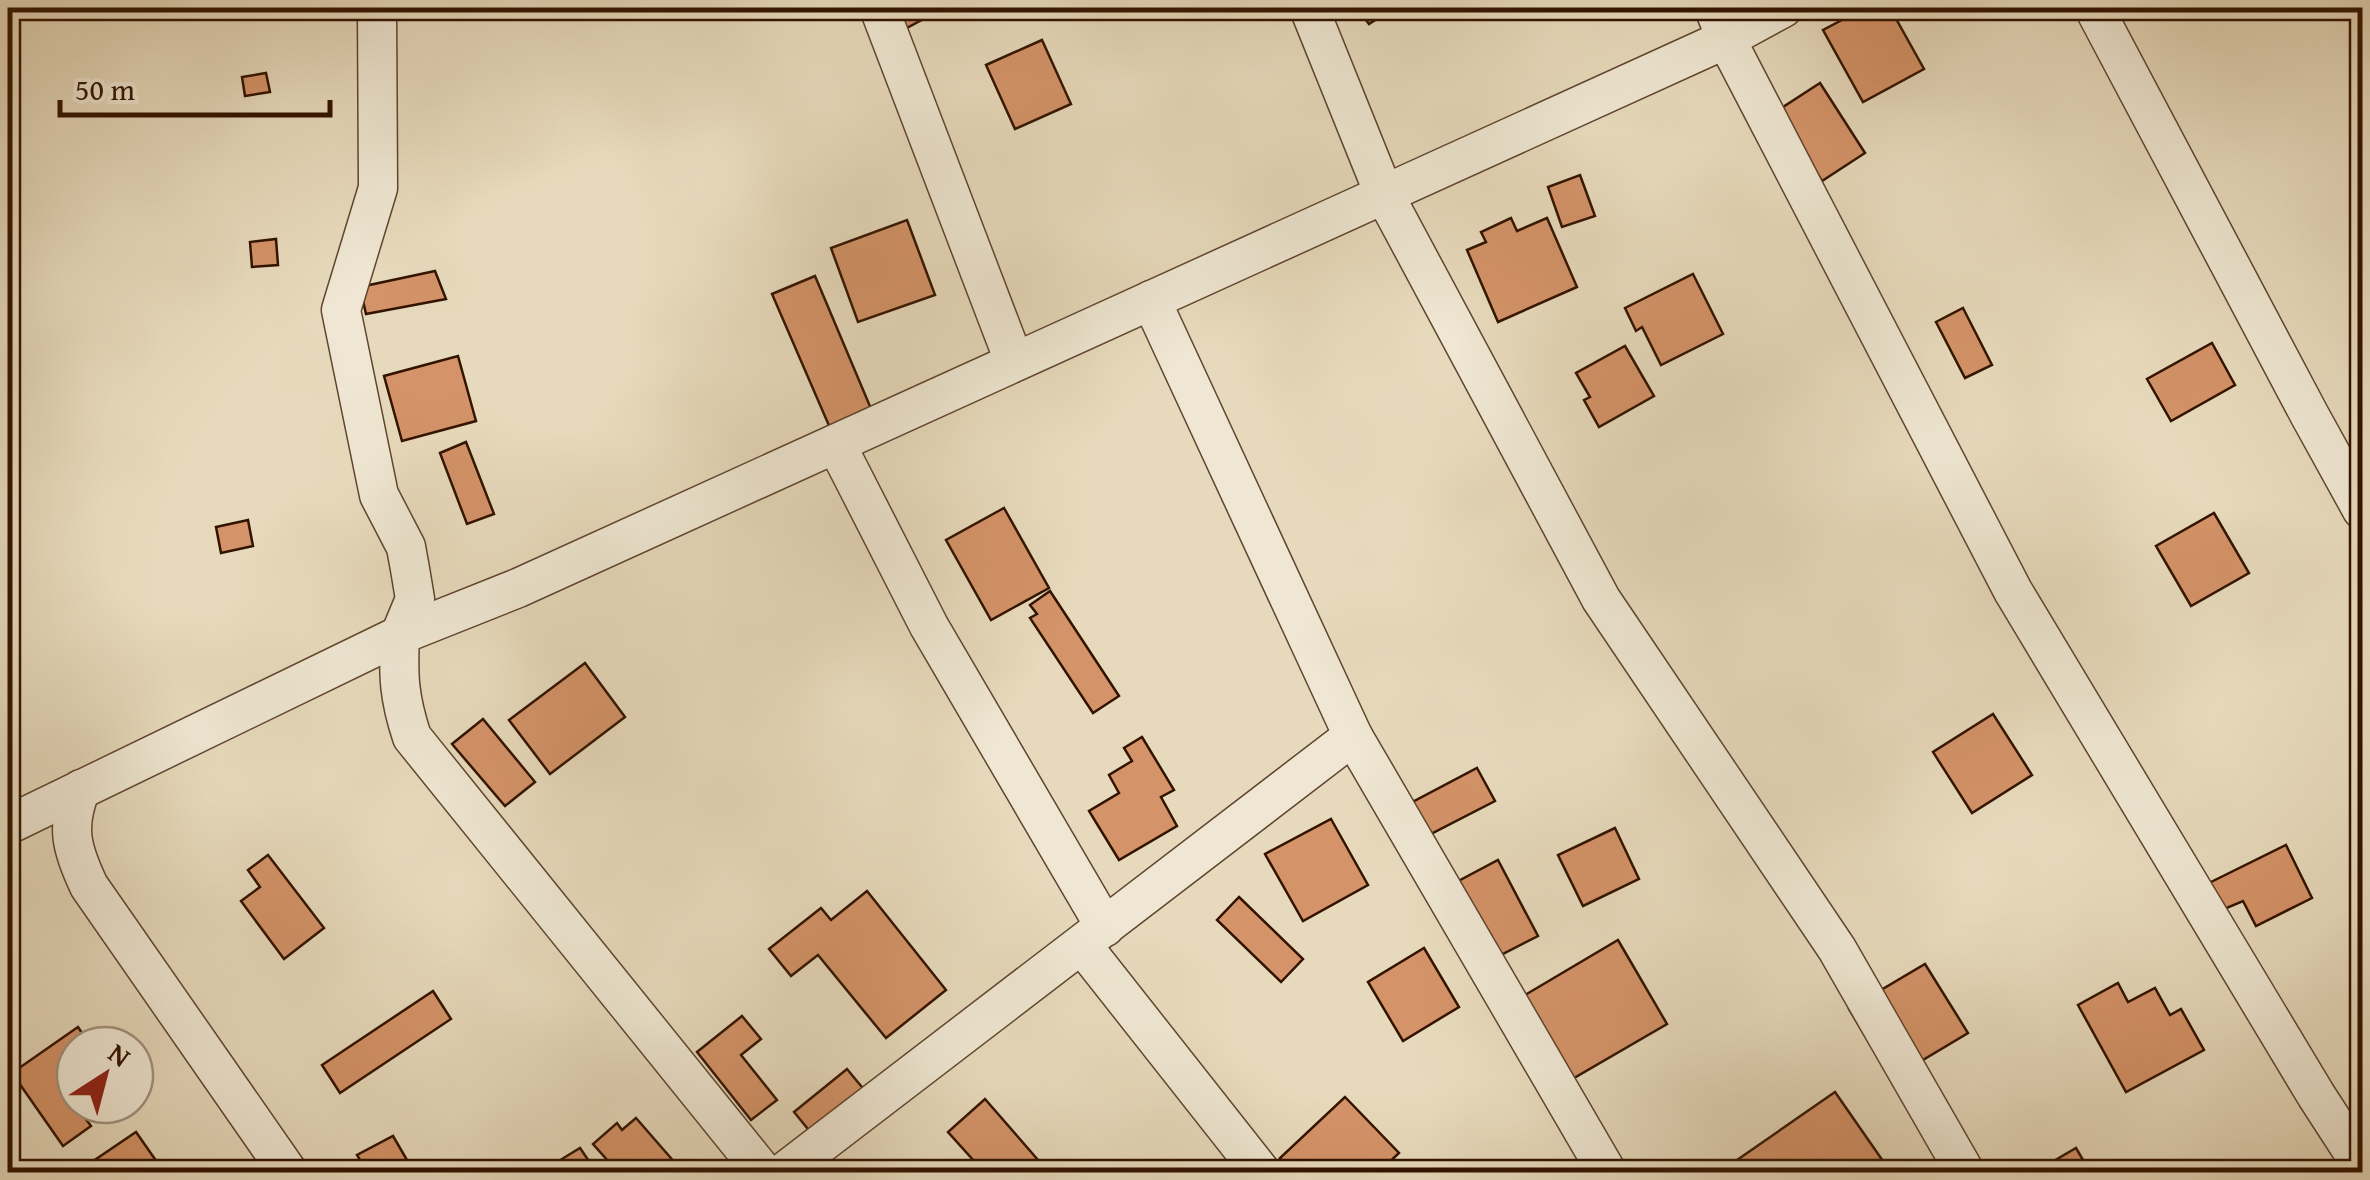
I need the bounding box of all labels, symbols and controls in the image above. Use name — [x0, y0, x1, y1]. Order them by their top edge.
scale bar — [60, 55, 330, 117]
text: 50 m — [75, 67, 135, 111]
north arrow — [55, 1025, 155, 1125]
text: N — [100, 1032, 140, 1077]

